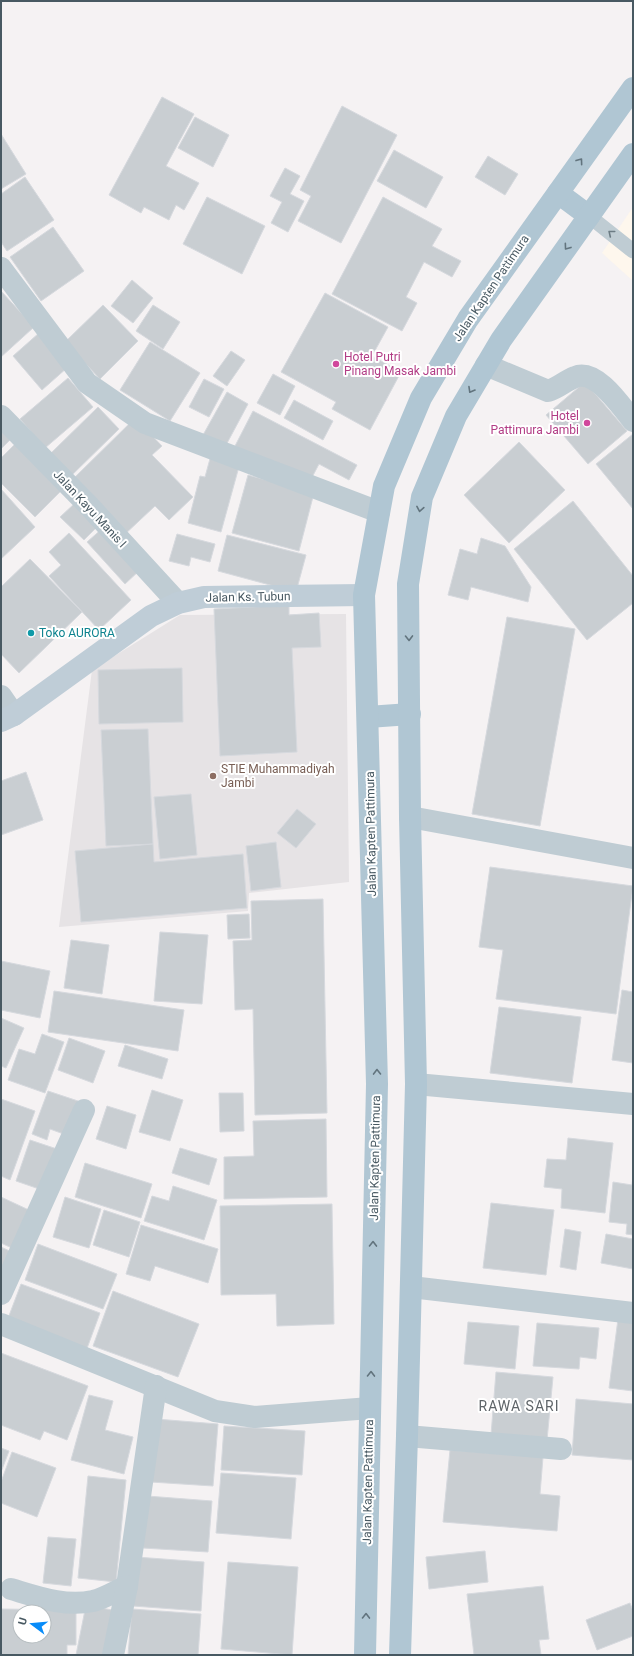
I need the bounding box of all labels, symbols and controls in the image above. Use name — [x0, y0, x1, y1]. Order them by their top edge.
one-way arrow — [576, 159, 583, 166]
one-way arrow — [609, 231, 616, 238]
street label: Jalan Kapten Pattimura — [450, 232, 532, 344]
one-way arrow — [565, 243, 572, 250]
place label: Hotel Putri Pinang Masak Jambi — [344, 350, 456, 378]
marker: Hotel Putri Pinang Masak Jambi — [331, 359, 341, 369]
one-way arrow — [469, 386, 476, 393]
place label: Hotel Pattimura Jambi — [490, 409, 579, 437]
marker: Hotel Pattimura Jambi — [582, 418, 592, 428]
street label: Jalan Kayu Manis I — [51, 468, 129, 550]
one-way arrow — [416, 506, 425, 512]
street label: Jalan Ks. Tubun — [205, 589, 291, 605]
place label: Toko AURORA — [39, 626, 115, 640]
marker: Toko AURORA — [26, 628, 36, 638]
one-way arrow — [404, 635, 413, 641]
place label: STIE Muhammadiyah Jambi — [221, 762, 335, 790]
marker: STIE Muhammadiyah Jambi — [208, 771, 218, 781]
street label: Jalan Kapten Pattimura — [363, 771, 379, 897]
one-way arrow — [372, 1069, 381, 1075]
street label: Jalan Kapten Pattimura — [367, 1095, 383, 1221]
one-way arrow — [369, 1241, 378, 1247]
one-way arrow — [367, 1371, 375, 1377]
district label: RAWA SARI — [479, 1398, 559, 1414]
street label: Jalan Kapten Pattimura — [360, 1419, 376, 1545]
north arrow — [12, 1604, 52, 1644]
one-way arrow — [362, 1613, 370, 1619]
text: U — [16, 1616, 30, 1627]

